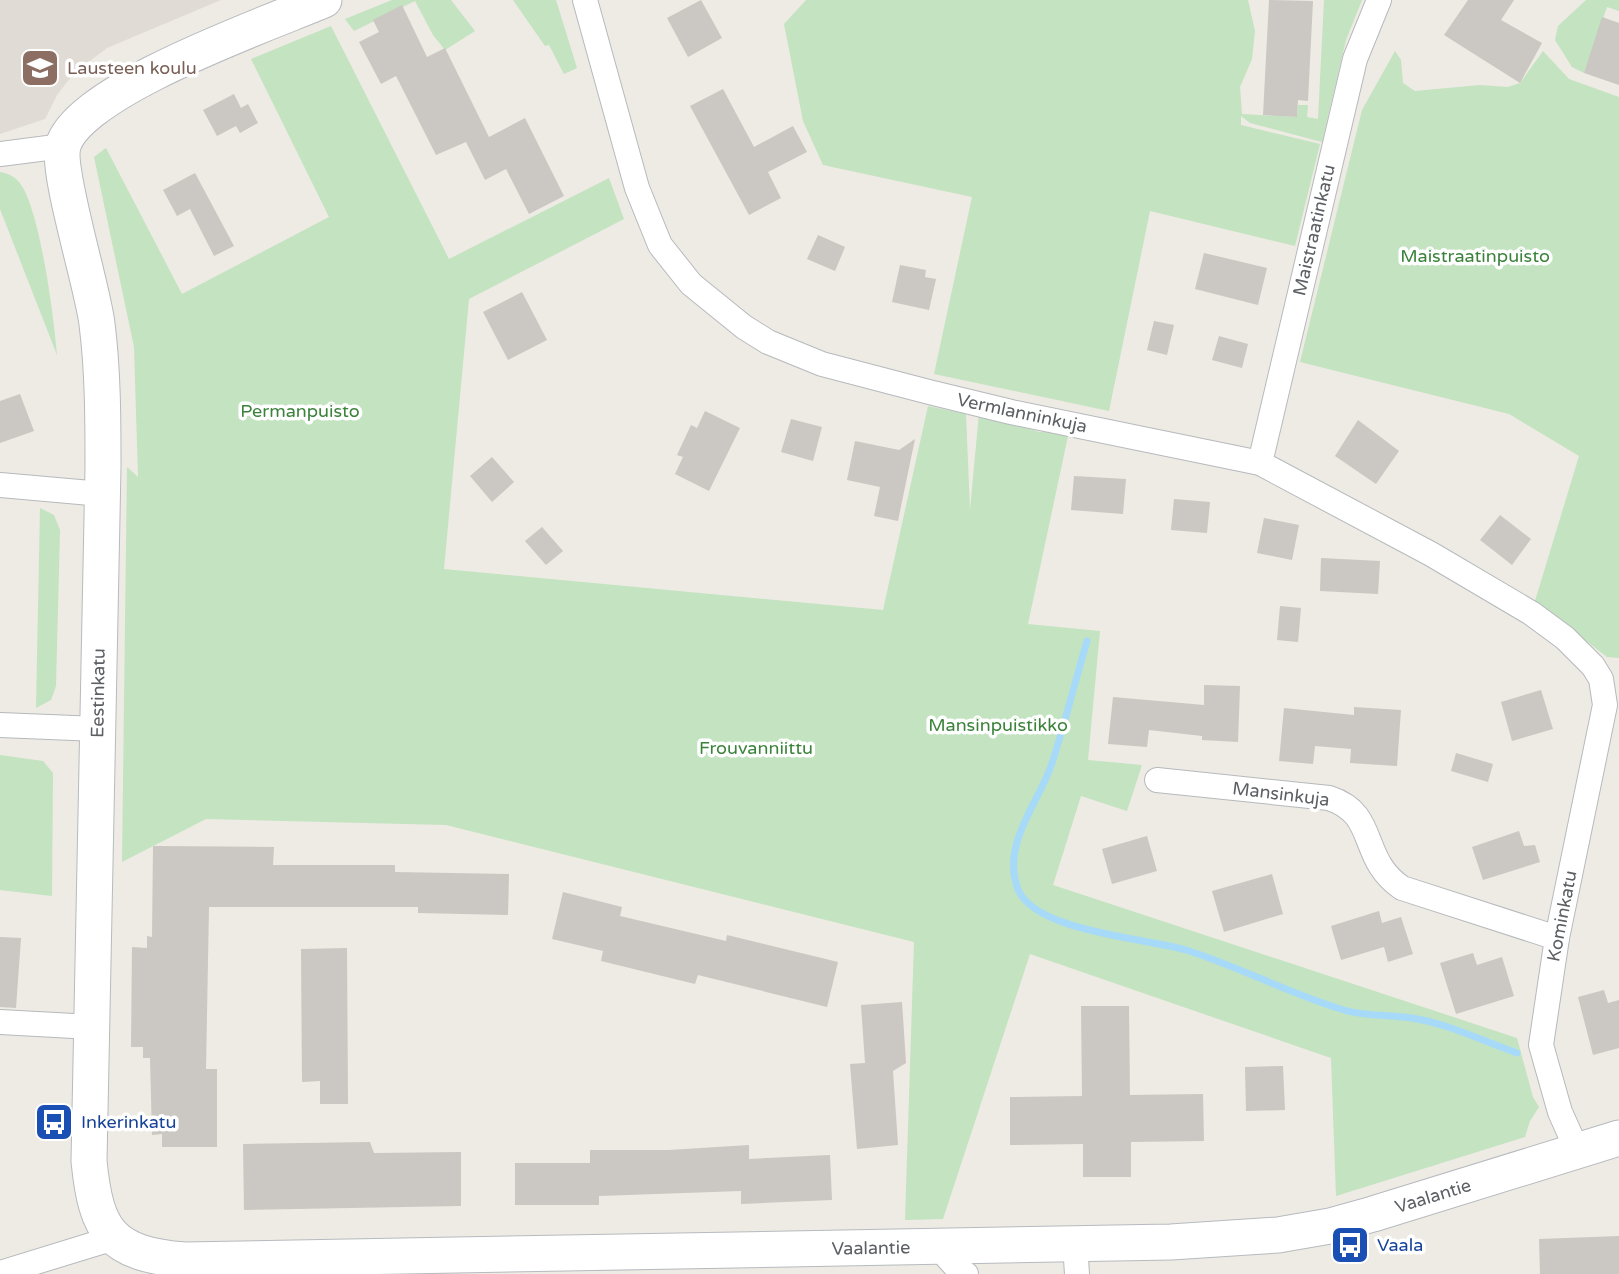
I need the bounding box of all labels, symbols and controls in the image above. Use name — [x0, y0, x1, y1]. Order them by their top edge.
school or university icon: Lausteen koulu — [19, 47, 61, 89]
place label: Lausteen koulu — [67, 57, 197, 79]
street label: Maistraatinkatu — [1288, 162, 1340, 298]
park label: Maistraatinpuisto — [1400, 245, 1550, 267]
street label: Vermlanninkuja — [955, 388, 1089, 438]
park label: Permanpuisto — [240, 400, 360, 422]
street label: Eestinkatu — [86, 648, 110, 738]
park label: Mansinpuistikko — [928, 714, 1068, 736]
park label: Frouvanniittu — [699, 737, 813, 759]
street label: Mansinkuja — [1231, 777, 1331, 811]
street label: Kominkatu — [1542, 869, 1582, 963]
bus stop icon: Inkerinkatu — [33, 1101, 75, 1143]
place label: Inkerinkatu — [81, 1111, 176, 1133]
street label: Vaalantie — [1392, 1174, 1474, 1218]
bus stop icon: Vaala — [1329, 1224, 1371, 1266]
place label: Vaala — [1377, 1234, 1423, 1256]
street label: Vaalantie — [832, 1236, 910, 1260]

